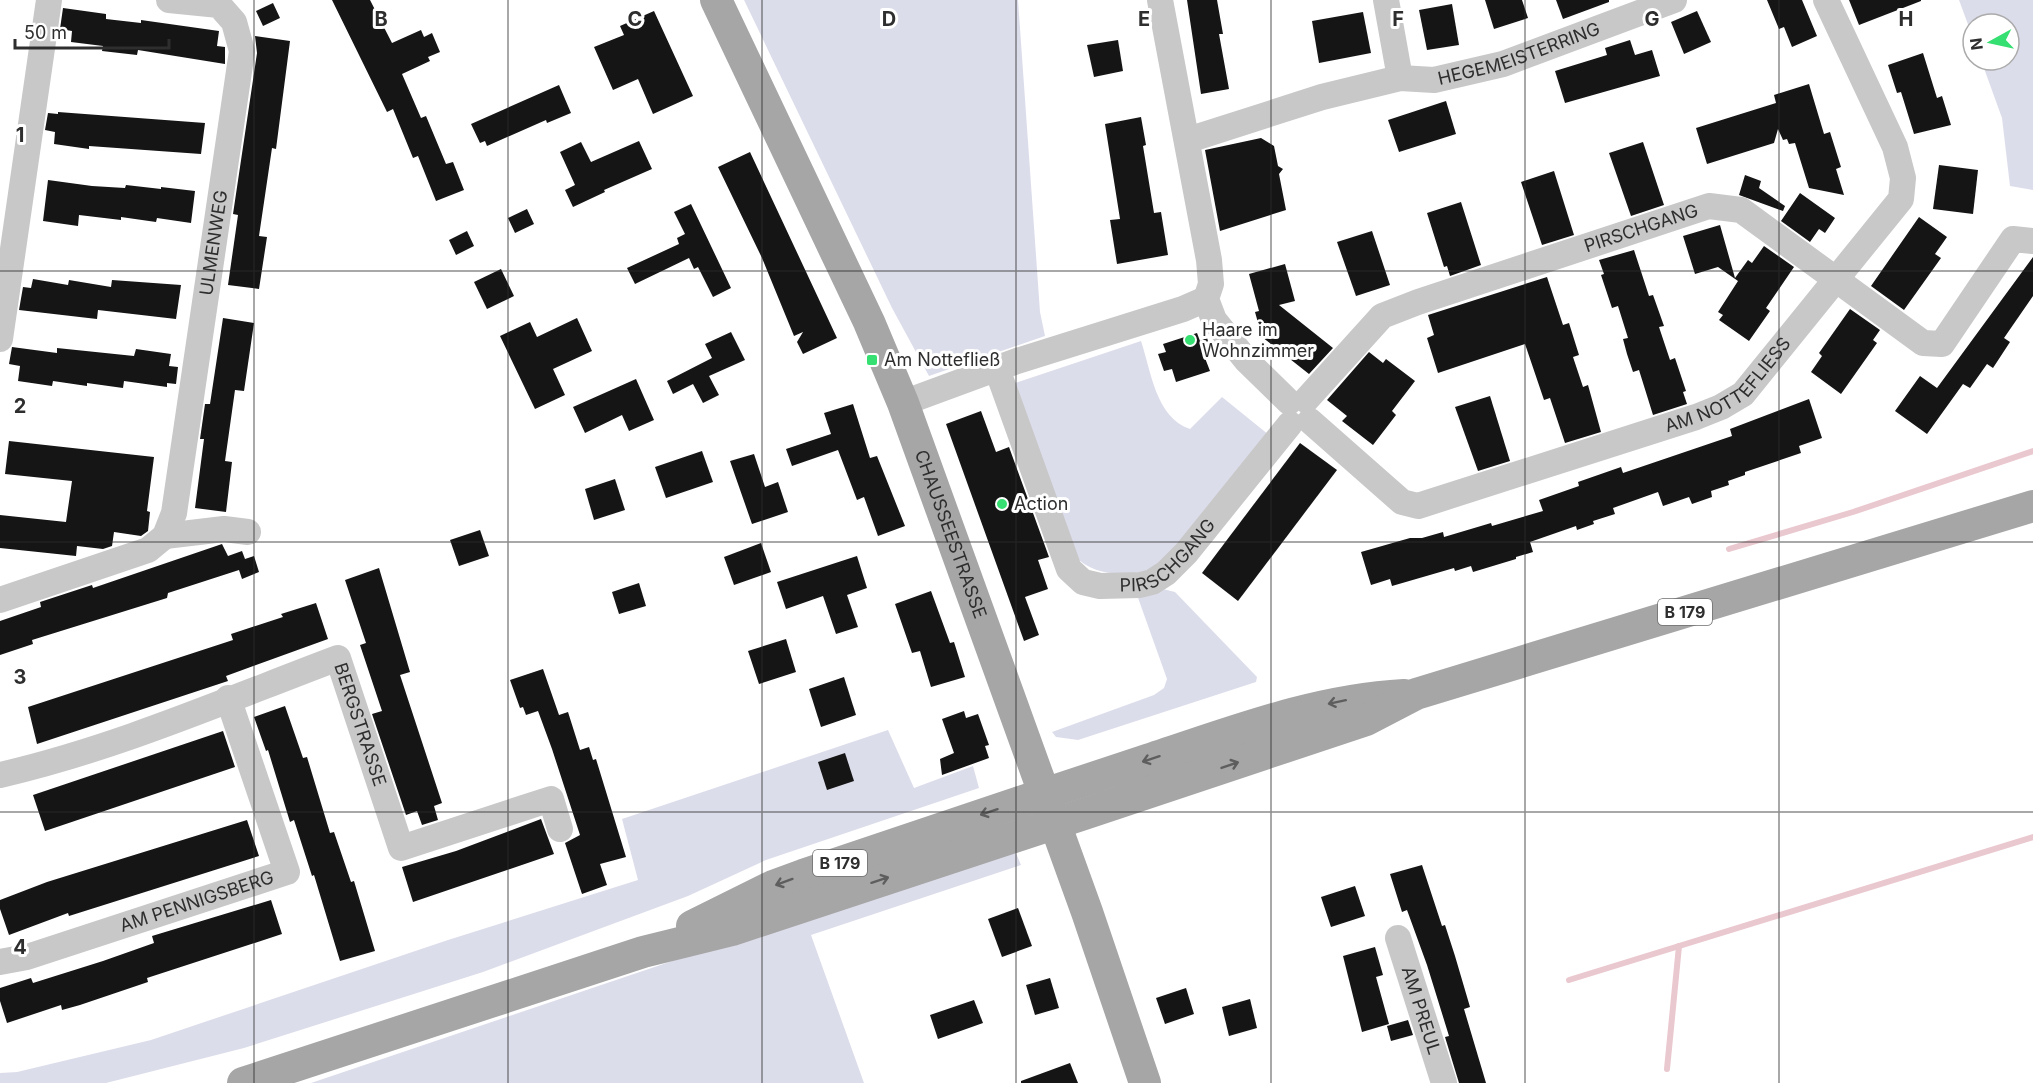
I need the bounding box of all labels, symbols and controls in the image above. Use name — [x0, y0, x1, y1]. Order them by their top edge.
text: B — [374, 7, 388, 31]
text: C — [628, 7, 642, 31]
text: D — [882, 7, 896, 31]
text: E — [1138, 7, 1150, 31]
text: F — [1392, 7, 1404, 31]
text: G — [1644, 7, 1660, 31]
text: H — [1899, 7, 1913, 31]
scale bar — [15, 12, 170, 50]
north arrow — [1961, 12, 2021, 72]
street label: HEGEMEISTERRING — [1436, 18, 1603, 89]
text: 50 m — [24, 22, 67, 43]
text: N — [1965, 37, 1987, 52]
text: 1 — [16, 123, 24, 147]
street label: ULMENWEG — [195, 189, 231, 297]
street label: PIRSCHGANG — [1582, 199, 1701, 256]
place label: Haare im Wohnzimmer — [1202, 319, 1314, 361]
marker: Haare im Wohnzimmer — [1183, 333, 1197, 347]
street label: AM NOTTEFLIESS — [1662, 333, 1795, 436]
place label: Am Nottefließ — [884, 349, 1000, 370]
marker: Am Nottefließ — [865, 353, 879, 367]
text: 2 — [14, 394, 26, 418]
street label: CHAUSSEESTRASSE — [911, 447, 991, 621]
place label: Action — [1014, 493, 1068, 514]
marker: Action — [995, 497, 1009, 511]
street label: PIRSCHGANG — [1119, 514, 1219, 596]
road number: B 179 — [1658, 599, 1712, 625]
street label: BERGSTRASSE — [330, 660, 391, 789]
text: 3 — [14, 665, 26, 689]
one-way arrow — [1328, 697, 1348, 708]
one-way arrow — [1142, 754, 1161, 765]
one-way arrow — [1220, 758, 1239, 769]
one-way arrow — [980, 808, 999, 819]
road number: B 179 — [813, 850, 867, 876]
street label: AM PENNIGSBERG — [117, 866, 276, 936]
one-way arrow — [870, 874, 889, 885]
one-way arrow — [775, 878, 794, 889]
text: 4 — [13, 935, 27, 959]
street label: AM PREUL — [1398, 964, 1445, 1057]

